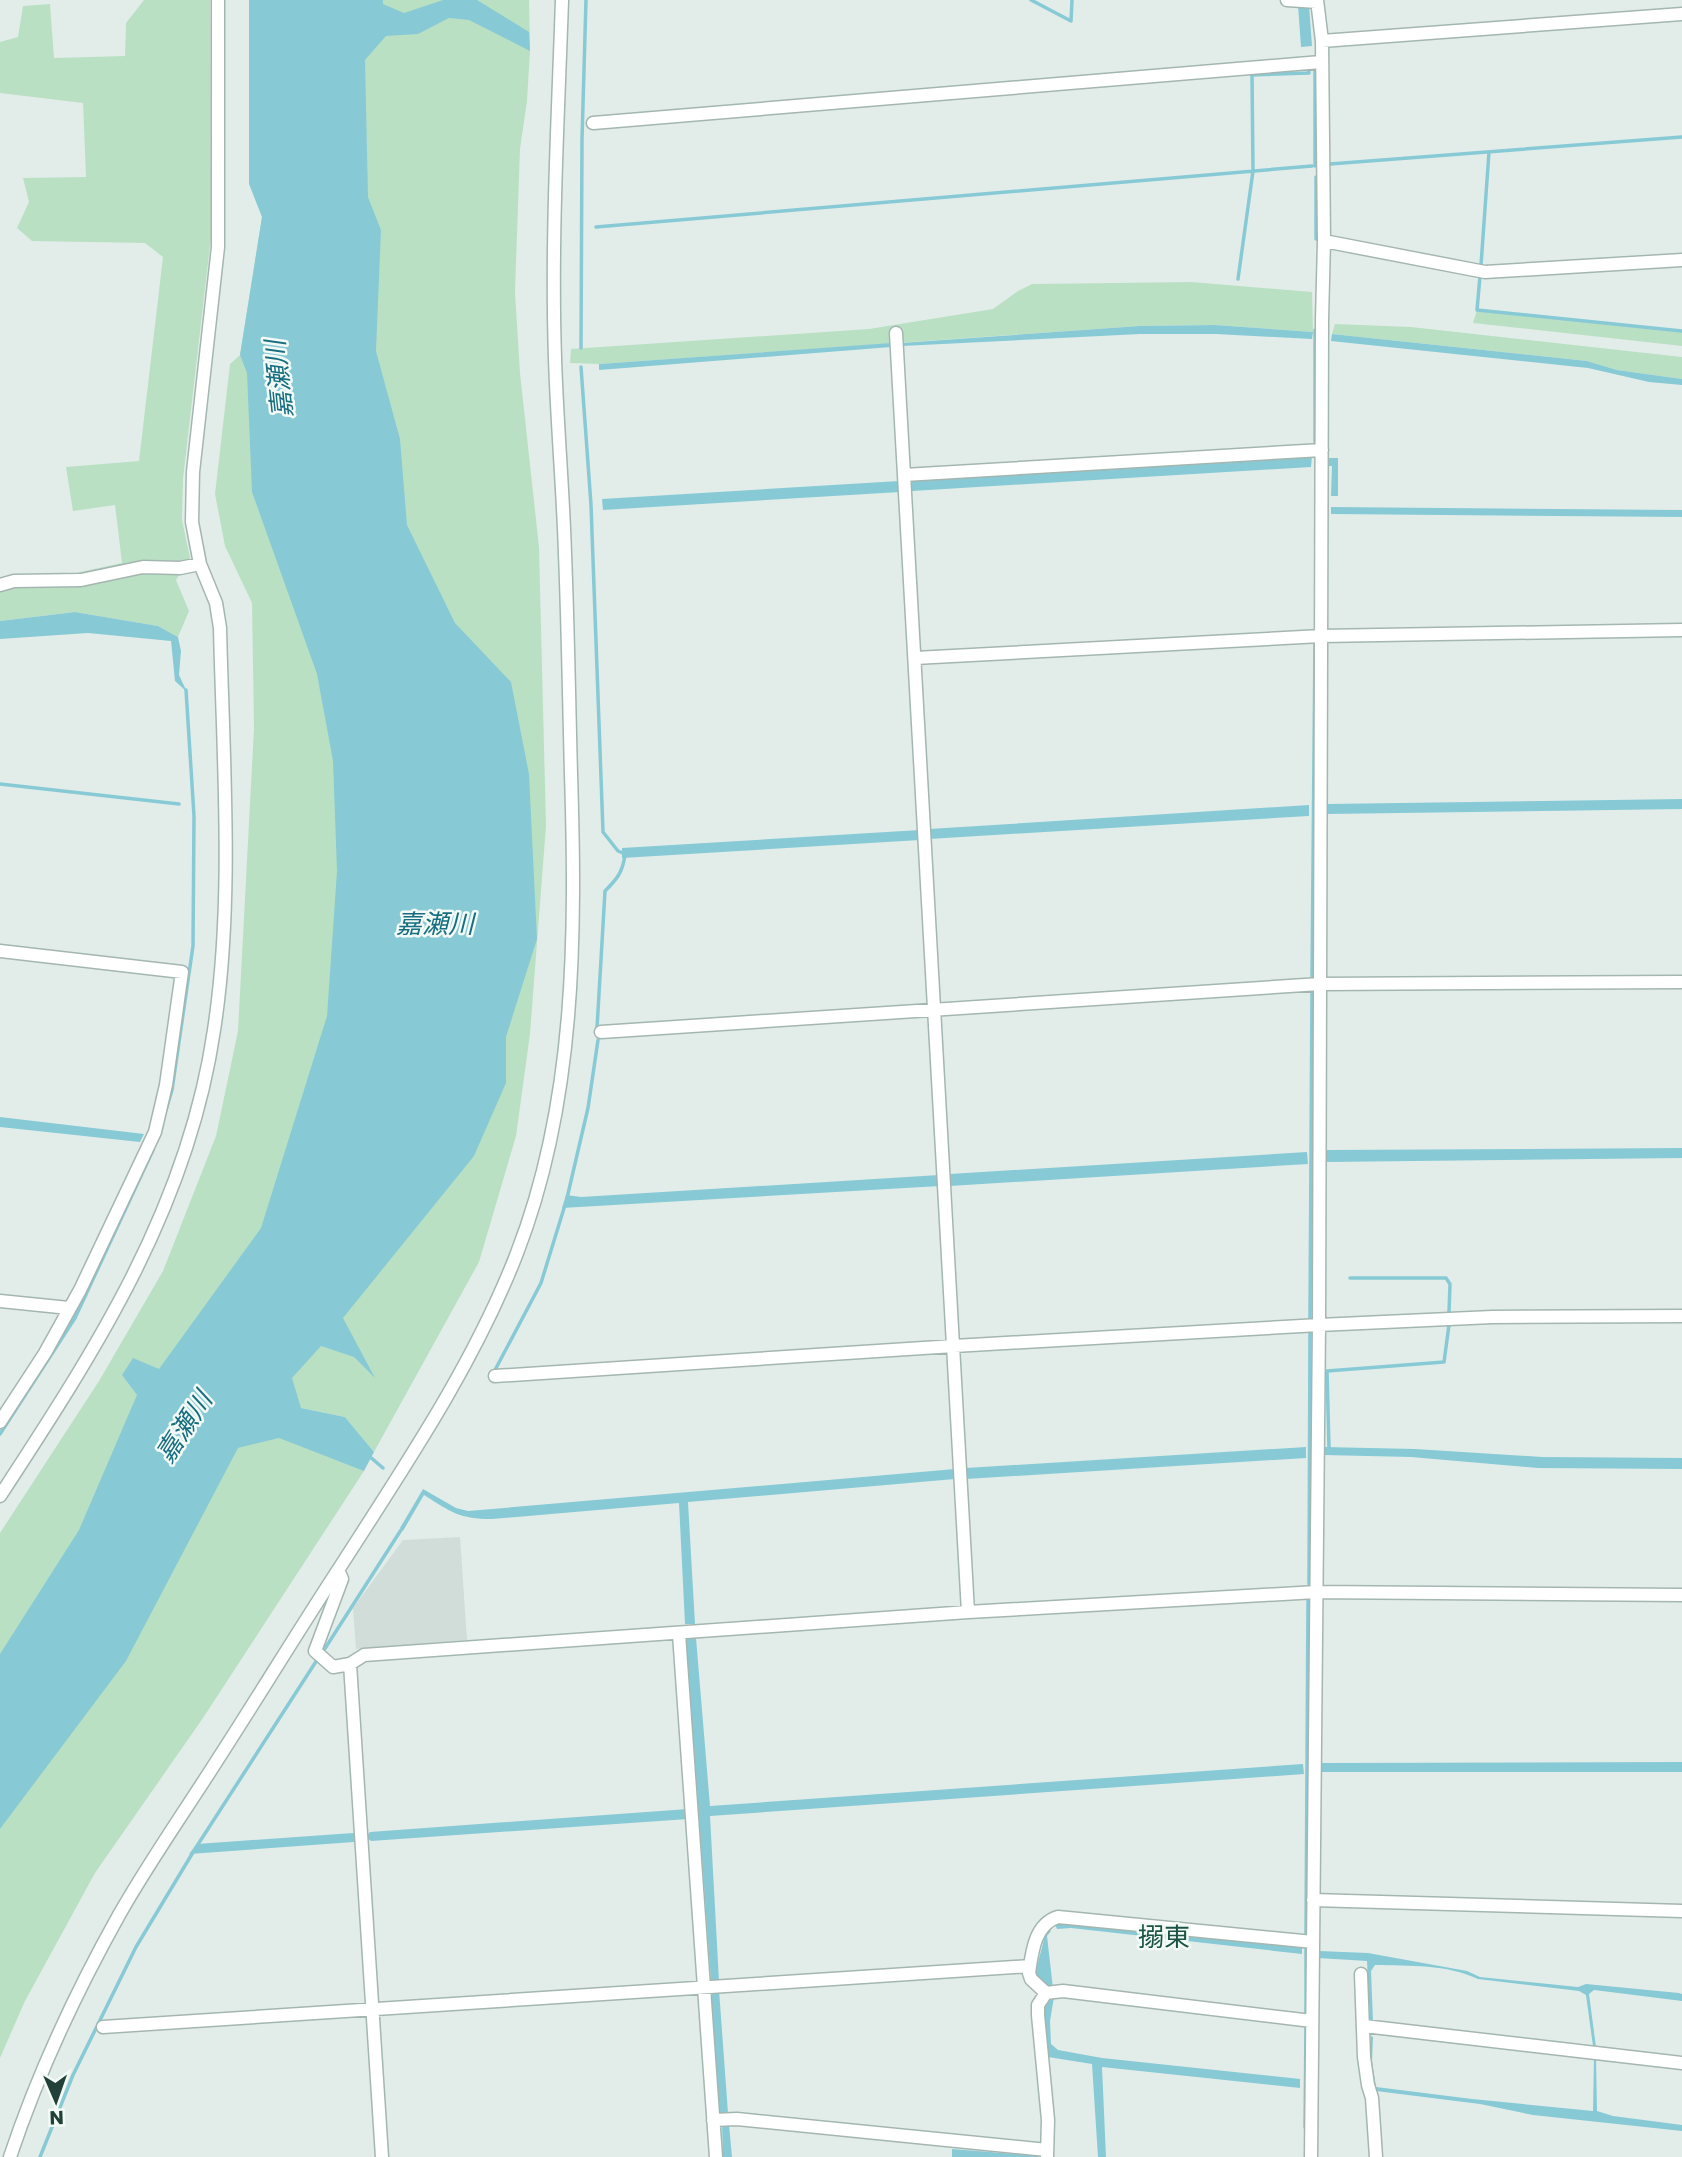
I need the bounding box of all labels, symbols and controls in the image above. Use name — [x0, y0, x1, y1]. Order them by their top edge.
water label: 嘉瀬川 — [257, 335, 301, 420]
water label: 嘉瀬川 — [396, 906, 477, 942]
water label: 嘉瀬川 — [148, 1382, 222, 1470]
district label: 搦東 — [1138, 1919, 1190, 1955]
north arrow — [21, 2066, 91, 2136]
text: N — [49, 2104, 64, 2131]

